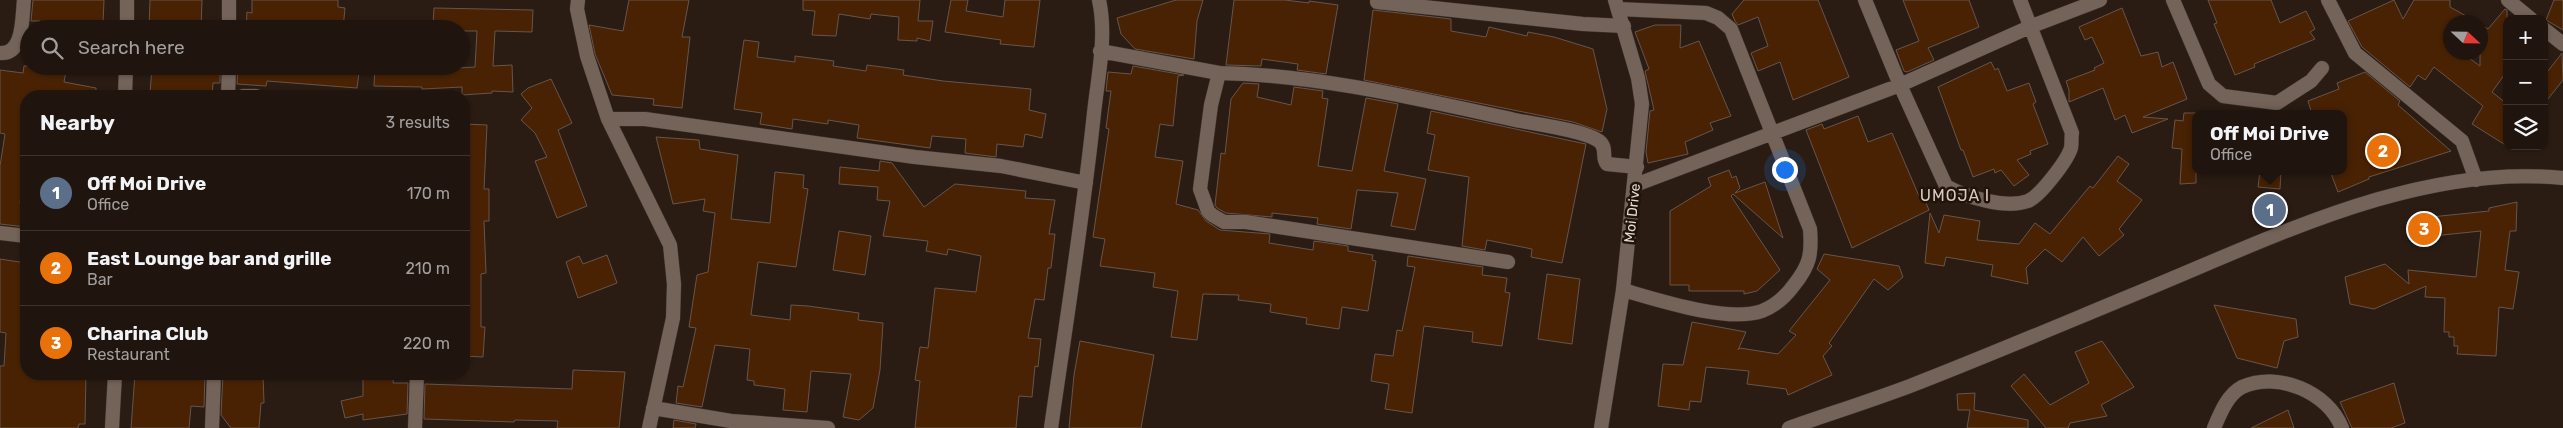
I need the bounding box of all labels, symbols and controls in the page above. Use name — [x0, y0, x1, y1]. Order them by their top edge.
north arrow — [2443, 15, 2488, 60]
map controls — [2503, 15, 2548, 150]
button: + — [2503, 15, 2548, 60]
search box — [20, 20, 470, 75]
icon: search — [38, 34, 66, 62]
text: Search here — [78, 36, 185, 59]
button: − — [2503, 60, 2548, 105]
button: layers — [2503, 105, 2548, 150]
text: Nearby — [40, 110, 115, 135]
popup — [2192, 110, 2347, 175]
text: 3 results — [385, 113, 450, 132]
text: Off Moi Drive — [2210, 122, 2329, 145]
pin: 2 — [2367, 132, 2399, 170]
text: Office — [2210, 145, 2252, 164]
your location — [1772, 157, 1798, 183]
text: Off Moi Drive — [87, 172, 206, 195]
street label: Moi Drive — [1621, 182, 1644, 244]
text: 1 — [52, 184, 60, 203]
text: 170 m — [407, 184, 450, 203]
district label: UMOJA I — [1920, 186, 1990, 205]
pin: 1 — [2254, 191, 2286, 229]
text: Office — [87, 195, 129, 214]
pin: 3 — [2408, 210, 2440, 248]
text: East Lounge bar and grille — [87, 247, 332, 270]
text: 2 — [51, 259, 61, 278]
text: 210 m — [405, 259, 450, 278]
text: Bar — [87, 270, 113, 289]
text: Charina Club — [87, 322, 208, 345]
text: 3 — [51, 334, 61, 353]
text: 220 m — [403, 334, 450, 353]
text: Restaurant — [87, 345, 170, 364]

